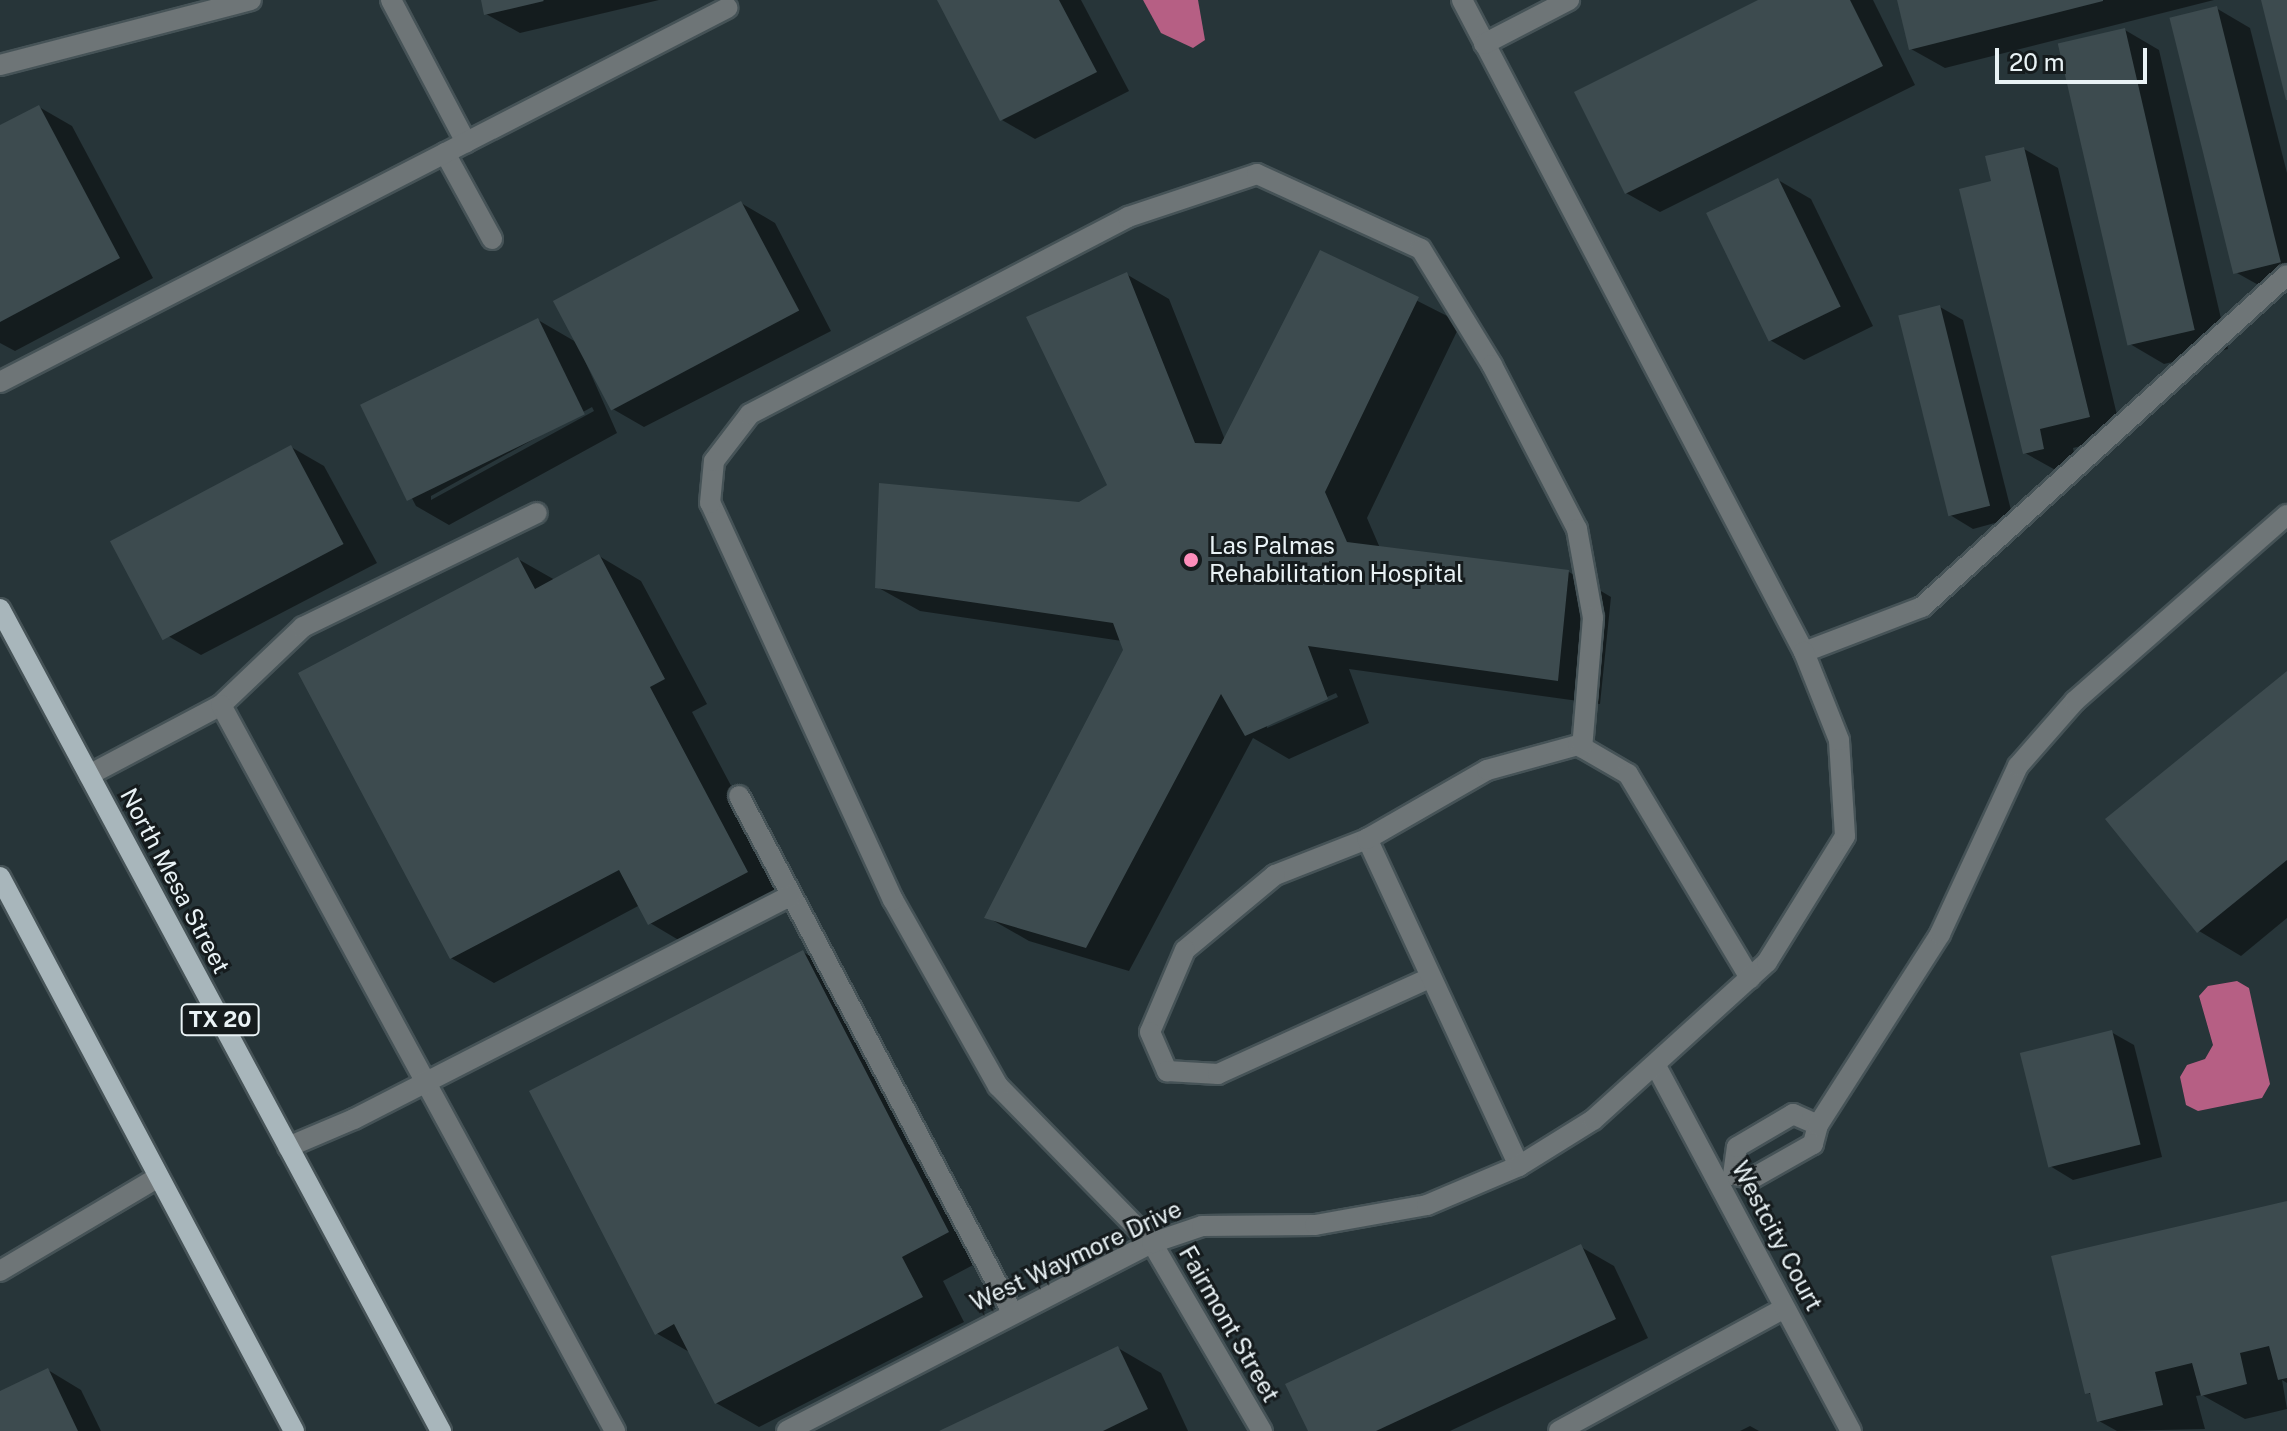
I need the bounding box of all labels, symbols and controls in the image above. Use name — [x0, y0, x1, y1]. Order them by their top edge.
scale bar — [1999, 32, 2151, 82]
text: 20 m — [2009, 48, 2065, 76]
place label: Las Palmas Rehabilitation Hospital — [1209, 532, 1463, 588]
marker: Las Palmas Rehabilitation Hospital — [1180, 549, 1202, 571]
street label: North Mesa Street — [114, 784, 236, 978]
road number: TX 20 — [180, 1002, 260, 1038]
street label: Westcity Court — [1725, 1156, 1829, 1316]
street label: West Waymore Drive — [966, 1194, 1186, 1318]
street label: Fairmont Street — [1173, 1241, 1285, 1407]

